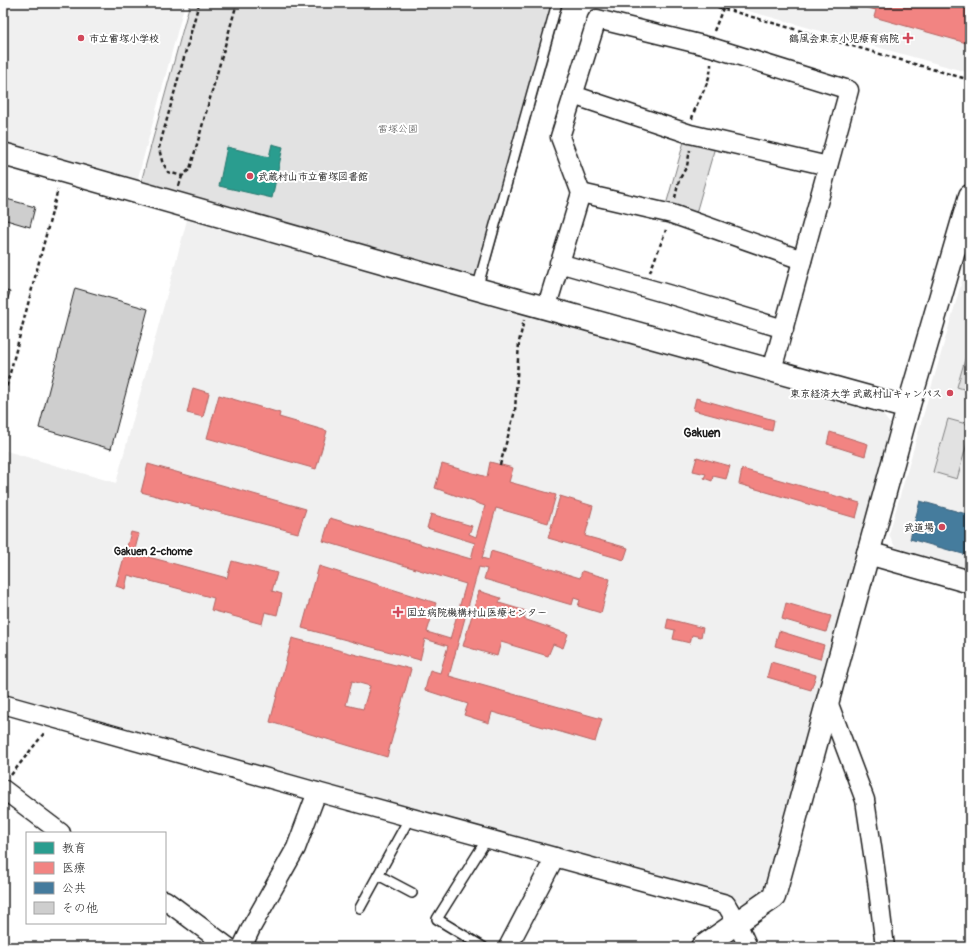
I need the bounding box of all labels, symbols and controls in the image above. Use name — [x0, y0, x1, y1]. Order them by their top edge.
marker: 鶴風会東京小児療育病院 — [902, 32, 914, 44]
marker: 市立雷塚小学校 — [76, 33, 86, 43]
place label: 市立雷塚小学校 — [89, 33, 159, 45]
place label: 鶴風会東京小児療育病院 — [789, 33, 899, 45]
park label: 雷塚公園 — [378, 123, 418, 135]
marker: 武蔵村山市立雷塚図書館 — [245, 171, 255, 181]
place label: 武蔵村山市立雷塚図書館 — [258, 171, 368, 183]
place label: 東京経済大学 武蔵村山キャンパス — [790, 388, 942, 400]
marker: 東京経済大学 武蔵村山キャンパス — [945, 388, 955, 398]
district label: Gakuen — [683, 426, 721, 441]
place label: 武道場 — [904, 522, 934, 534]
marker: 武道場 — [937, 522, 947, 532]
district label: Gakuen 2-chome — [114, 545, 193, 558]
marker: 国立病院機構村山医療センター — [392, 606, 404, 618]
place label: 国立病院機構村山医療センター — [407, 607, 547, 619]
legend — [26, 832, 166, 924]
text: 教育 — [62, 841, 86, 856]
text: 医療 — [62, 861, 86, 876]
text: 公共 — [62, 881, 86, 896]
text: その他 — [62, 901, 98, 916]

